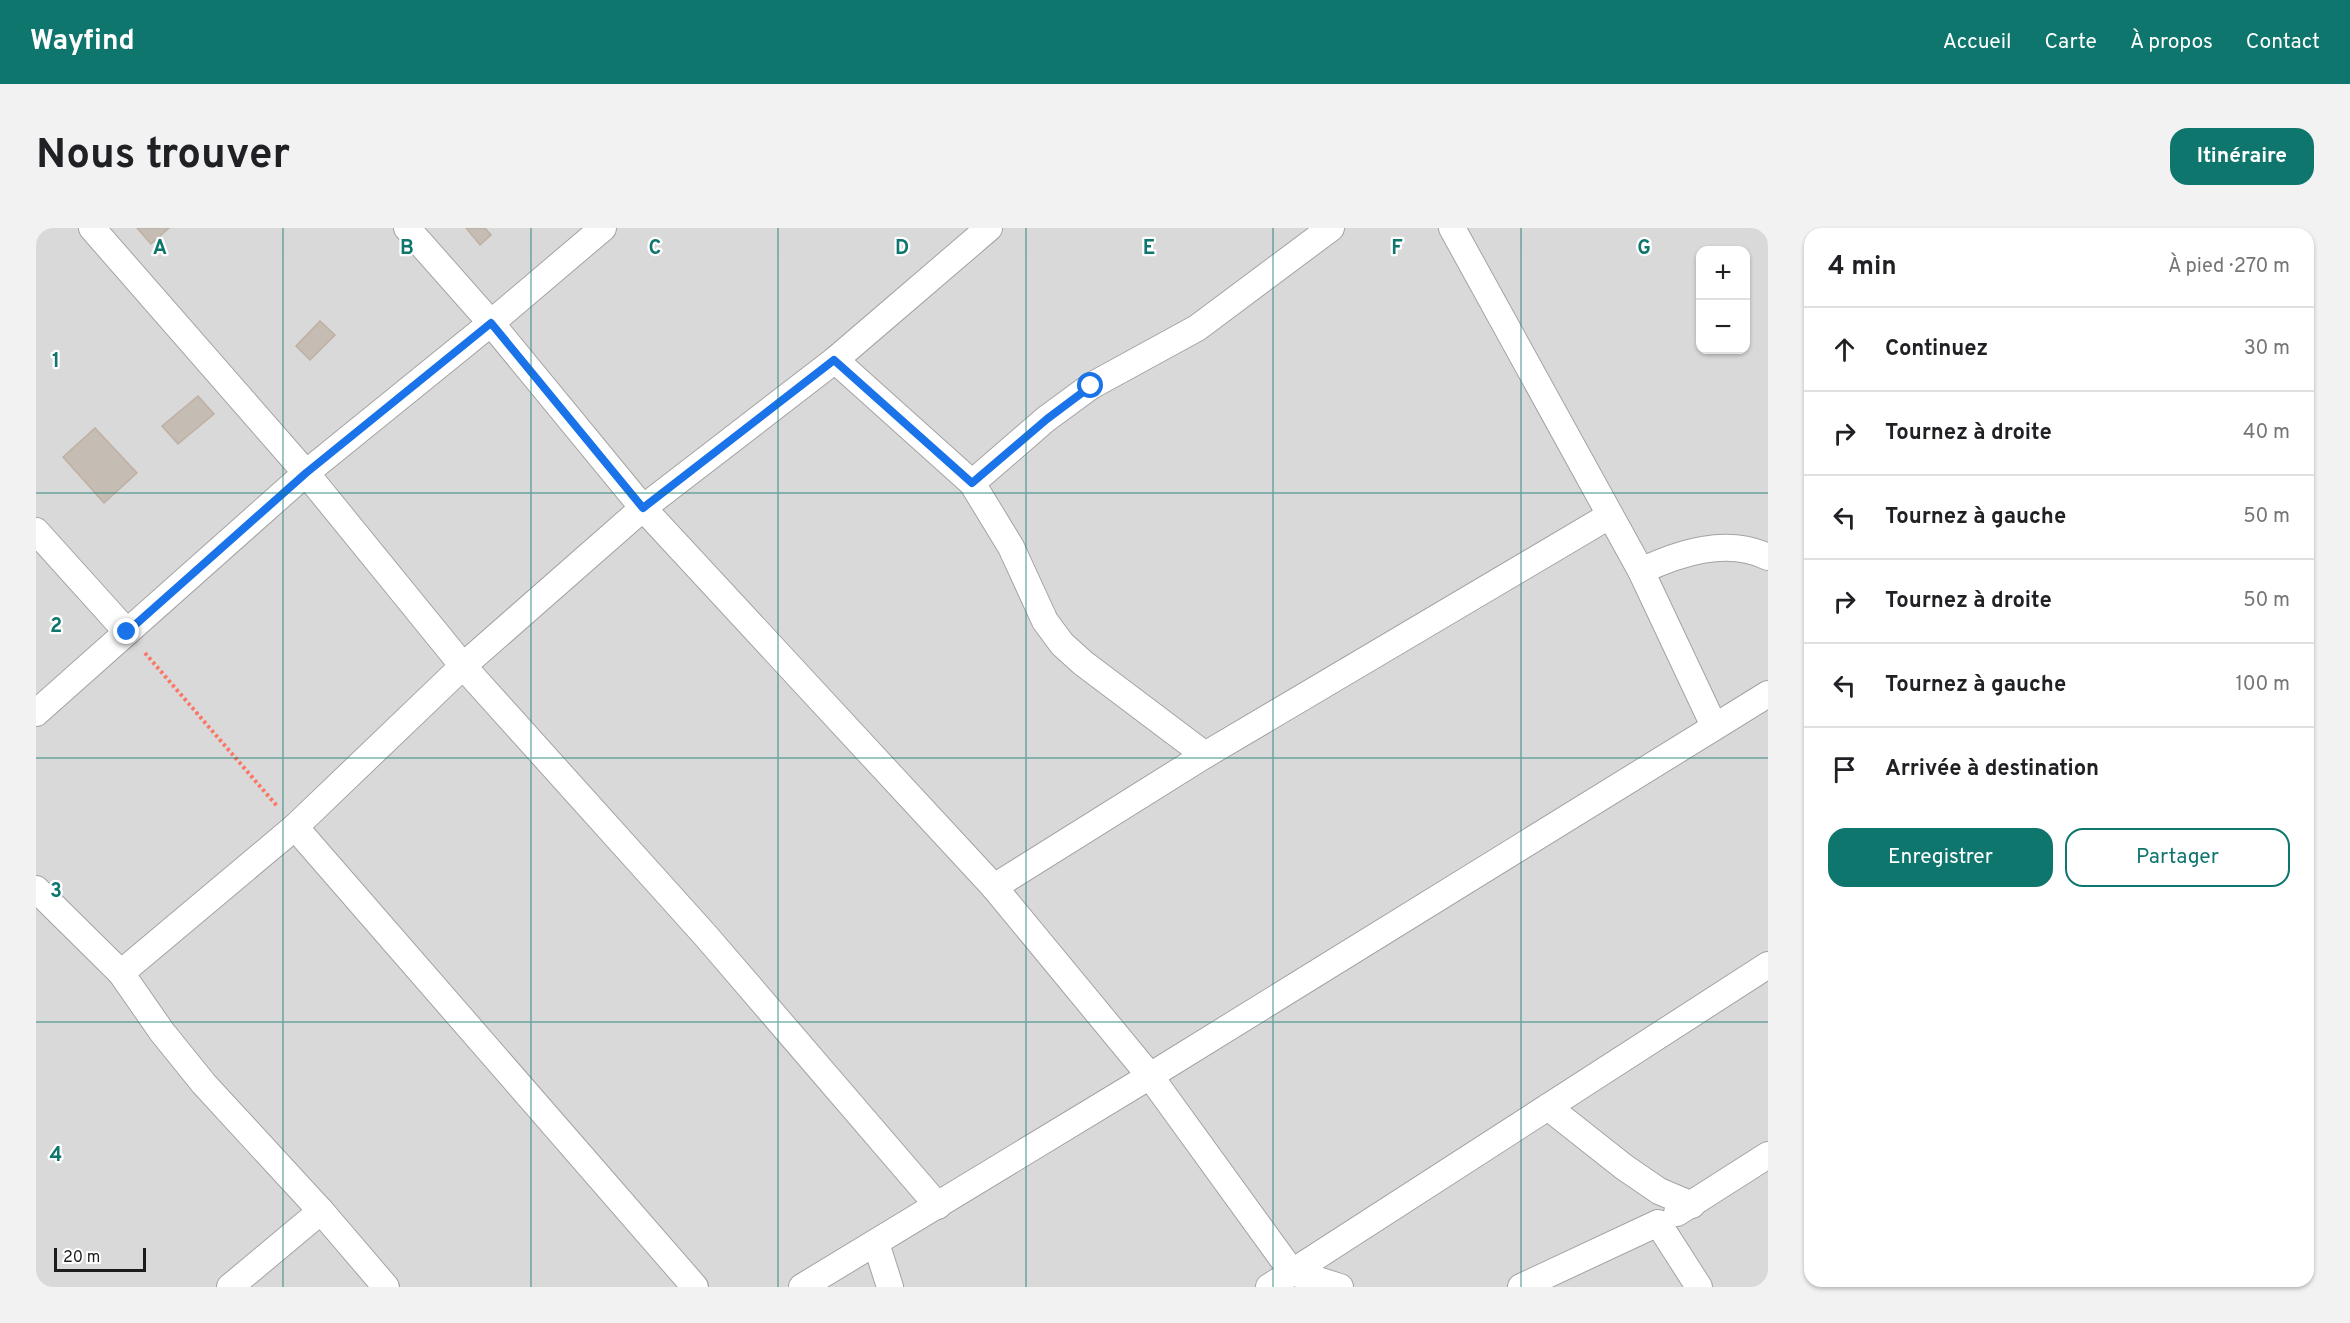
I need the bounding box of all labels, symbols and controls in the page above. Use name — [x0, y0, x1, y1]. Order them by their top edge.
text: Wayfind — [30, 24, 135, 60]
text: Accueil — [1943, 29, 2012, 56]
text: Carte — [2045, 29, 2097, 56]
text: À propos — [2130, 29, 2213, 56]
text: Contact — [2246, 29, 2320, 56]
button: Itinéraire — [2170, 128, 2314, 185]
text: Nous trouver — [36, 130, 290, 183]
text: A — [153, 236, 167, 262]
text: B — [400, 236, 414, 262]
text: C — [649, 236, 661, 262]
text: D — [895, 236, 909, 262]
text: E — [1143, 236, 1155, 262]
text: F — [1391, 236, 1403, 262]
text: G — [1637, 236, 1651, 262]
map controls — [1696, 246, 1750, 354]
button: + — [1696, 246, 1750, 300]
text: 4 min — [1828, 251, 1897, 284]
text: À pied · 270 m — [2168, 254, 2290, 280]
button: − — [1696, 300, 1750, 354]
icon: ahead — [1828, 333, 1861, 366]
text: Continuez — [1885, 336, 1988, 363]
text: 30 m — [2244, 336, 2290, 362]
text: 1 — [52, 349, 60, 375]
route start — [1077, 372, 1103, 398]
icon: right — [1828, 417, 1861, 450]
text: Tournez à droite — [1885, 420, 2052, 447]
text: 40 m — [2243, 420, 2290, 446]
icon: left — [1828, 501, 1861, 534]
text: Tournez à gauche — [1885, 504, 2066, 531]
text: 50 m — [2243, 504, 2290, 530]
icon: right — [1828, 585, 1861, 618]
text: Tournez à droite — [1885, 588, 2052, 615]
text: 50 m — [2243, 588, 2290, 614]
text: 2 — [50, 614, 62, 640]
route end — [113, 618, 139, 644]
icon: left — [1828, 669, 1861, 702]
text: Tournez à gauche — [1885, 672, 2066, 699]
text: 100 m — [2235, 672, 2290, 698]
icon: arrive — [1828, 753, 1861, 786]
text: Arrivée à destination — [1885, 756, 2099, 783]
button: Enregistrer — [1828, 828, 2053, 887]
button: Partager — [2065, 828, 2290, 887]
text: 3 — [50, 879, 62, 905]
text: 4 — [50, 1143, 62, 1169]
scale bar — [54, 1245, 146, 1272]
text: 20 m — [63, 1248, 100, 1268]

